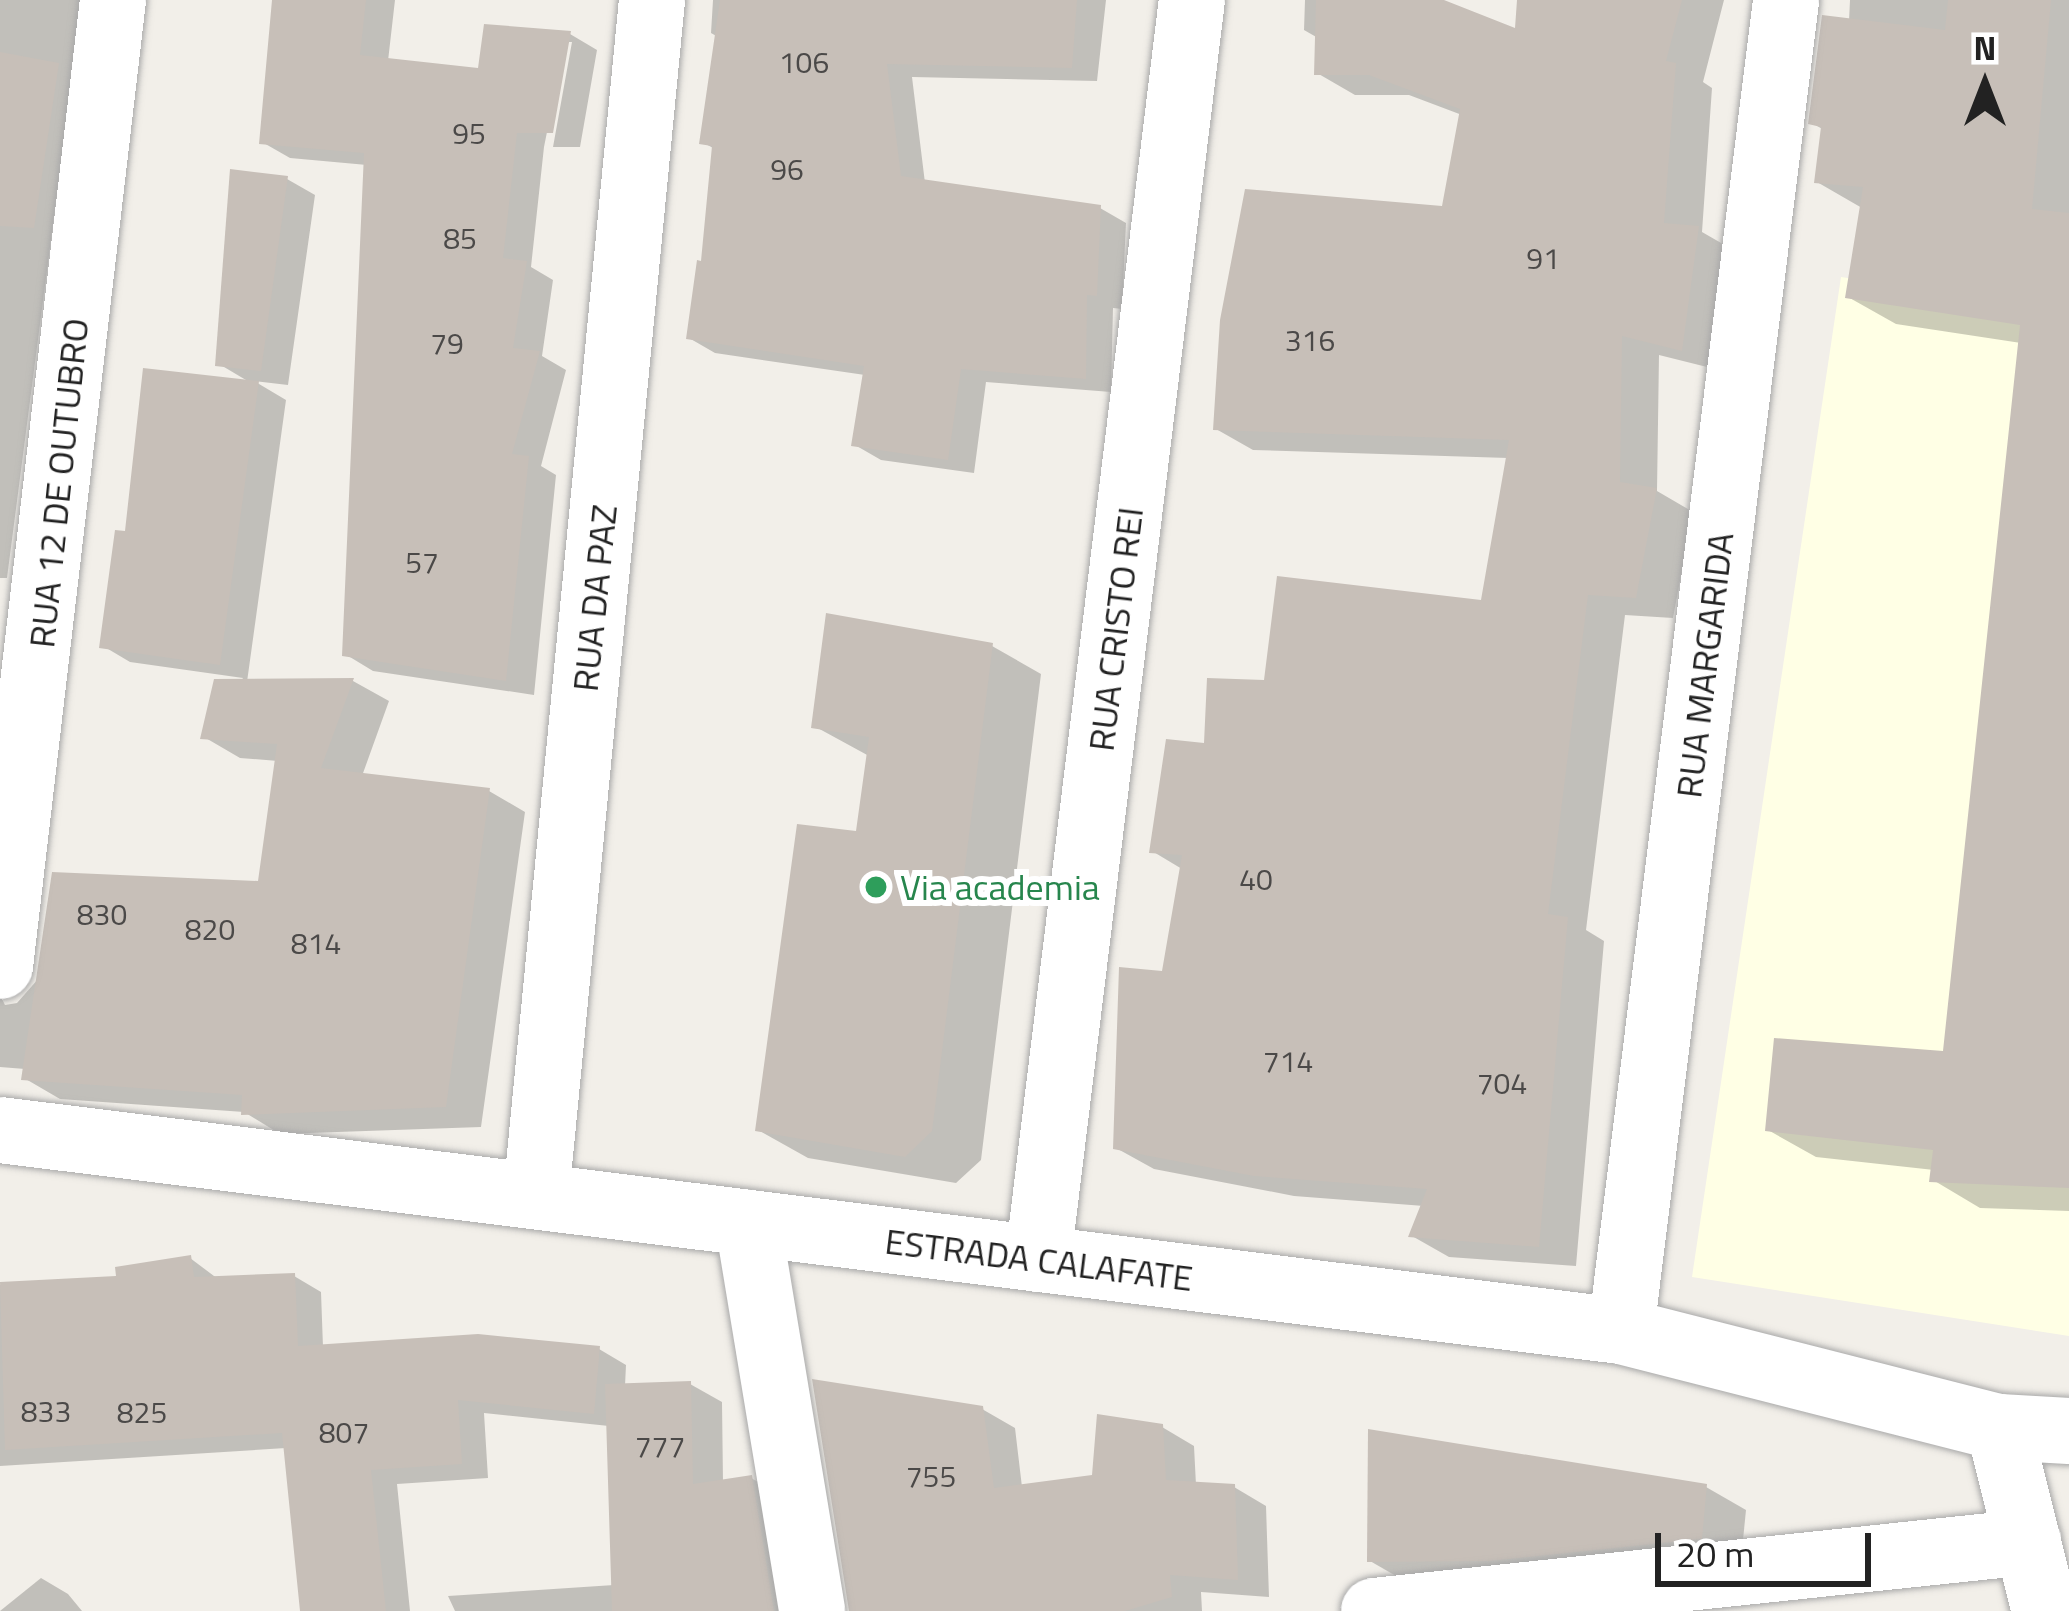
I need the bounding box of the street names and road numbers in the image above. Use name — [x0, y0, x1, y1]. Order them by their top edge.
street label: RUA 12 DE OUTUBRO — [19, 316, 97, 650]
street label: RUA DA PAZ — [563, 502, 625, 694]
street label: RUA CRISTO REI — [1079, 505, 1151, 753]
street label: RUA MARGARIDA — [1666, 530, 1742, 800]
street label: ESTRADA CALAFATE — [883, 1219, 1195, 1299]

